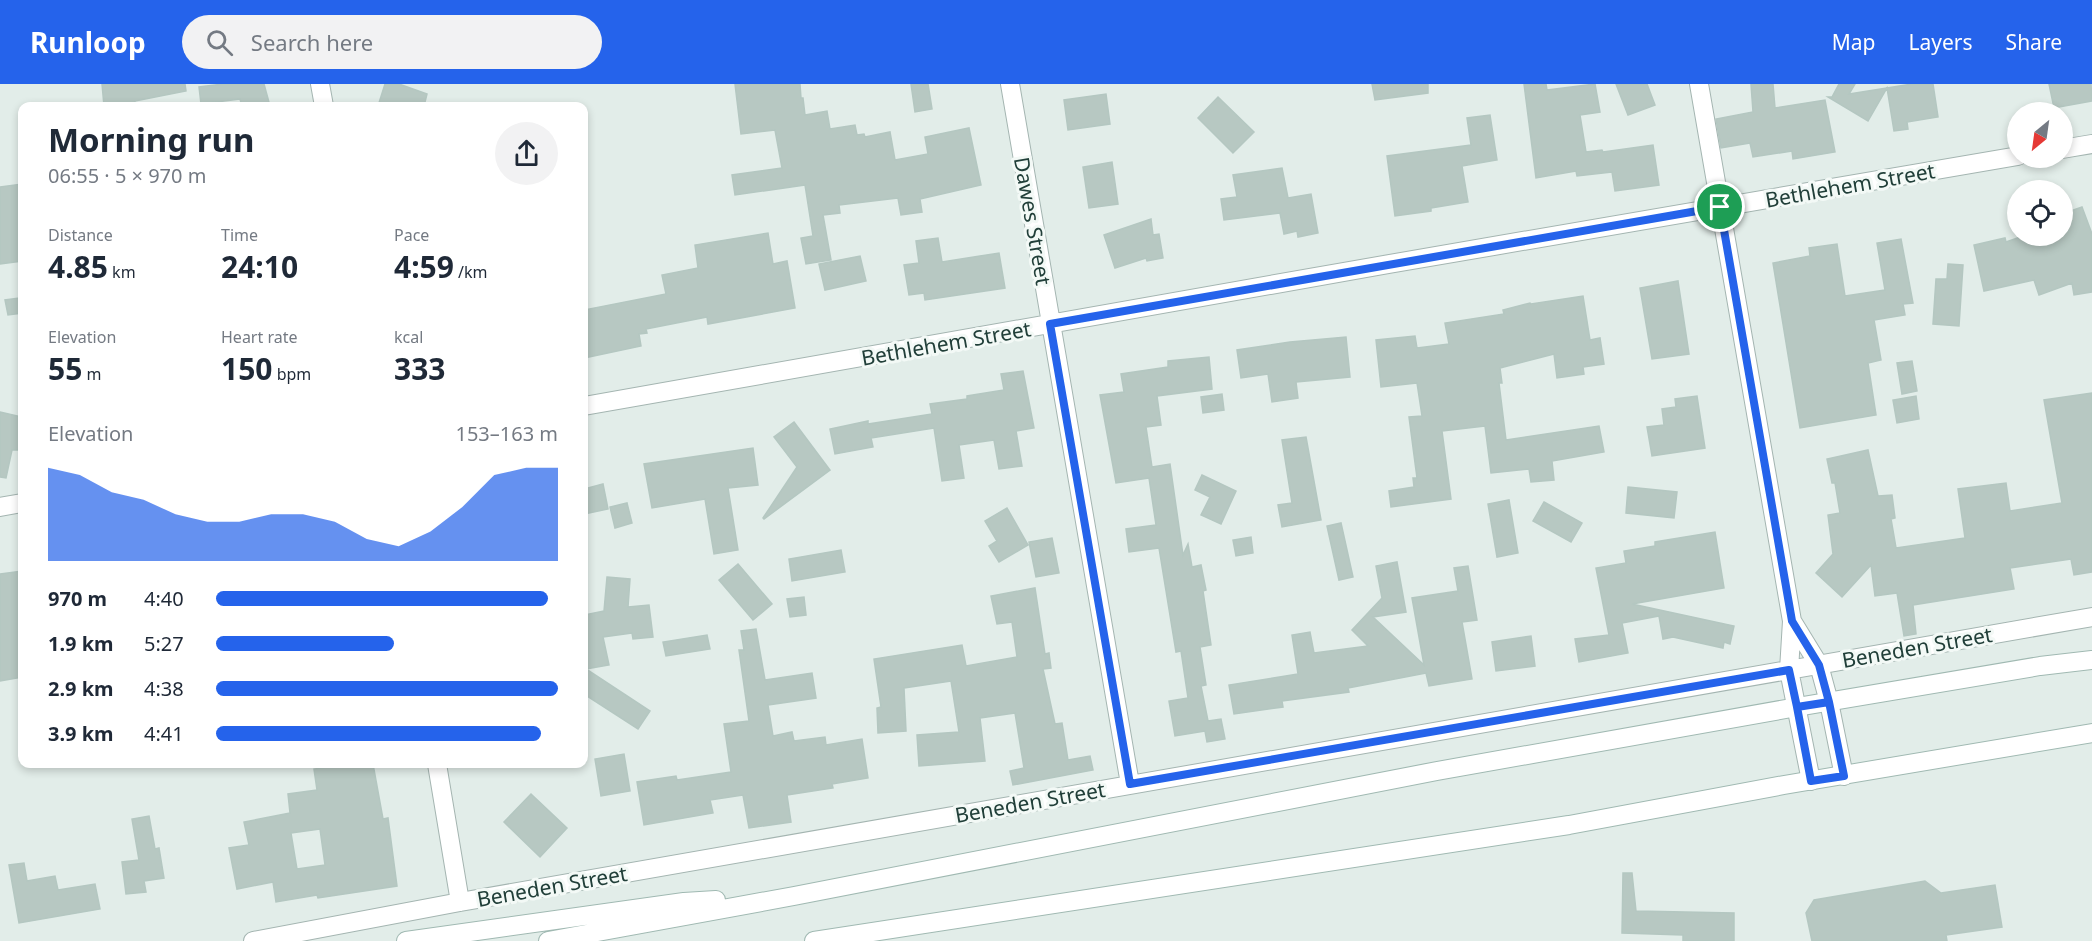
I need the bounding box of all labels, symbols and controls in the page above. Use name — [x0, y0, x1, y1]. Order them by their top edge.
search box — [182, 15, 602, 69]
text: Runloop — [30, 23, 146, 61]
icon: search — [203, 26, 236, 59]
text: Search here — [251, 27, 373, 57]
text: Map — [1832, 28, 1876, 56]
text: Layers — [1909, 28, 1973, 56]
text: Share — [2006, 28, 2062, 56]
north arrow — [2007, 102, 2073, 168]
map controls — [2007, 102, 2073, 246]
text: Morning run — [48, 117, 254, 162]
button: share — [495, 122, 558, 185]
street label: Dawes Street — [1008, 155, 1058, 288]
street label: Bethlehem Street — [1763, 156, 1937, 214]
text: 06:55 · 5 × 970 m — [48, 162, 206, 189]
button: locate — [2007, 180, 2073, 246]
pin — [1694, 181, 1745, 232]
icon: arrive — [1703, 190, 1736, 223]
text: Distance — [48, 224, 113, 246]
text: Time — [221, 224, 258, 246]
text: Pace — [394, 224, 429, 246]
text: 4.85 — [48, 246, 108, 287]
text: 24:10 — [221, 246, 298, 287]
text: 4:59 — [394, 246, 454, 287]
text: km — [108, 261, 136, 283]
text: /km — [454, 261, 488, 283]
street label: Bethlehem Street — [859, 314, 1033, 372]
text: Elevation — [48, 326, 116, 348]
text: Heart rate — [221, 326, 297, 348]
text: kcal — [394, 326, 423, 348]
text: 55 — [48, 348, 82, 389]
text: 150 — [221, 348, 272, 389]
text: 333 — [394, 348, 445, 389]
text: m — [82, 363, 101, 385]
text: bpm — [272, 363, 311, 385]
text: Elevation — [48, 420, 133, 447]
text: 153–163 m — [455, 420, 558, 447]
text: 970 m — [48, 585, 107, 612]
text: 4:40 — [144, 585, 184, 612]
street label: Beneden Street — [1840, 620, 1995, 674]
text: 1.9 km — [48, 630, 114, 657]
text: 5:27 — [144, 630, 184, 657]
text: 2.9 km — [48, 675, 114, 702]
text: 4:38 — [144, 675, 184, 702]
text: 3.9 km — [48, 720, 114, 747]
text: 4:41 — [144, 720, 184, 747]
street label: Beneden Street — [953, 775, 1108, 829]
street label: Beneden Street — [475, 859, 630, 913]

